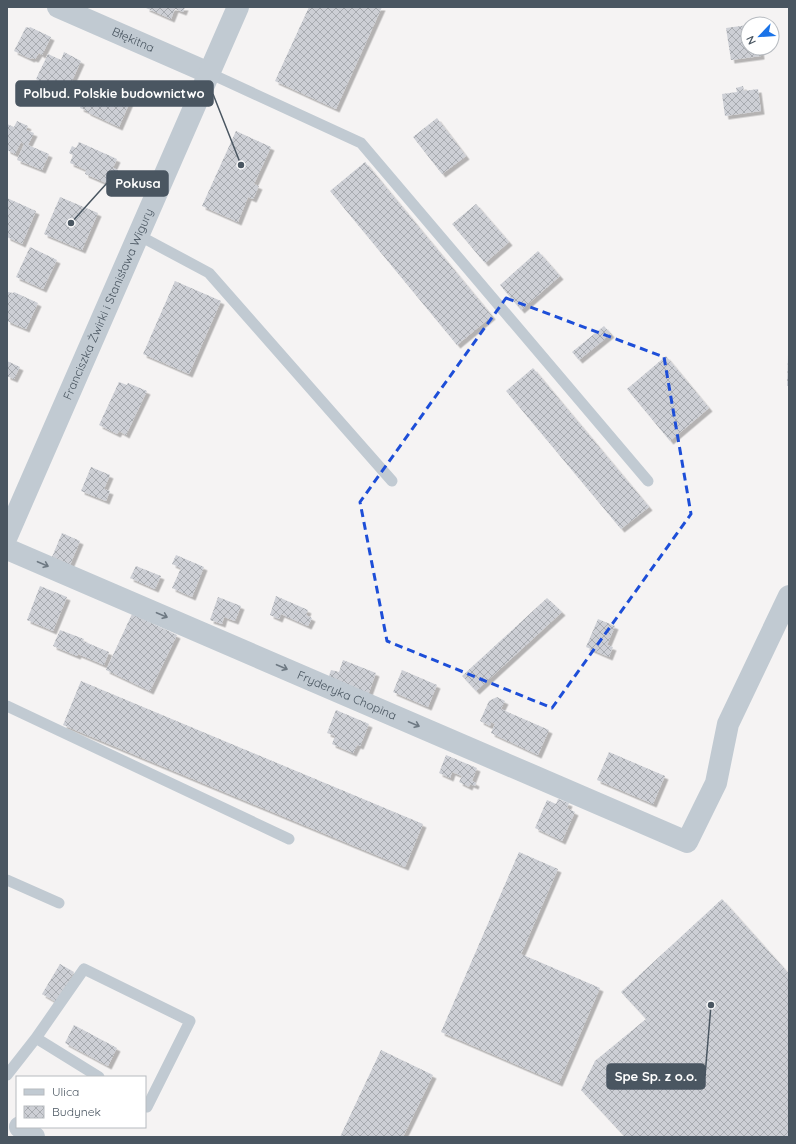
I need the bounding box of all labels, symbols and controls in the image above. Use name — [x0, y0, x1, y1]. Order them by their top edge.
north arrow — [740, 16, 780, 56]
street label: Błękitna — [110, 24, 157, 55]
text: N — [743, 34, 759, 47]
callout: Polbud. Polskie budownictwo — [16, 81, 213, 106]
text: Polbud. Polskie budownictwo — [23, 85, 205, 101]
callout: Pokusa — [107, 171, 168, 196]
text: Pokusa — [115, 175, 161, 191]
street label: Franciszka Żwirki i Stanisława Wigury — [59, 206, 156, 402]
one-way arrow — [36, 561, 48, 568]
one-way arrow — [156, 612, 168, 620]
one-way arrow — [275, 664, 287, 671]
street label: Fryderyka Chopina — [295, 667, 399, 723]
one-way arrow — [407, 721, 419, 728]
callout: Spe Sp. z o.o. — [607, 1064, 705, 1089]
text: Spe Sp. z o.o. — [615, 1068, 697, 1084]
legend — [16, 1076, 146, 1128]
text: Ulica — [52, 1084, 79, 1099]
text: Budynek — [52, 1104, 101, 1119]

